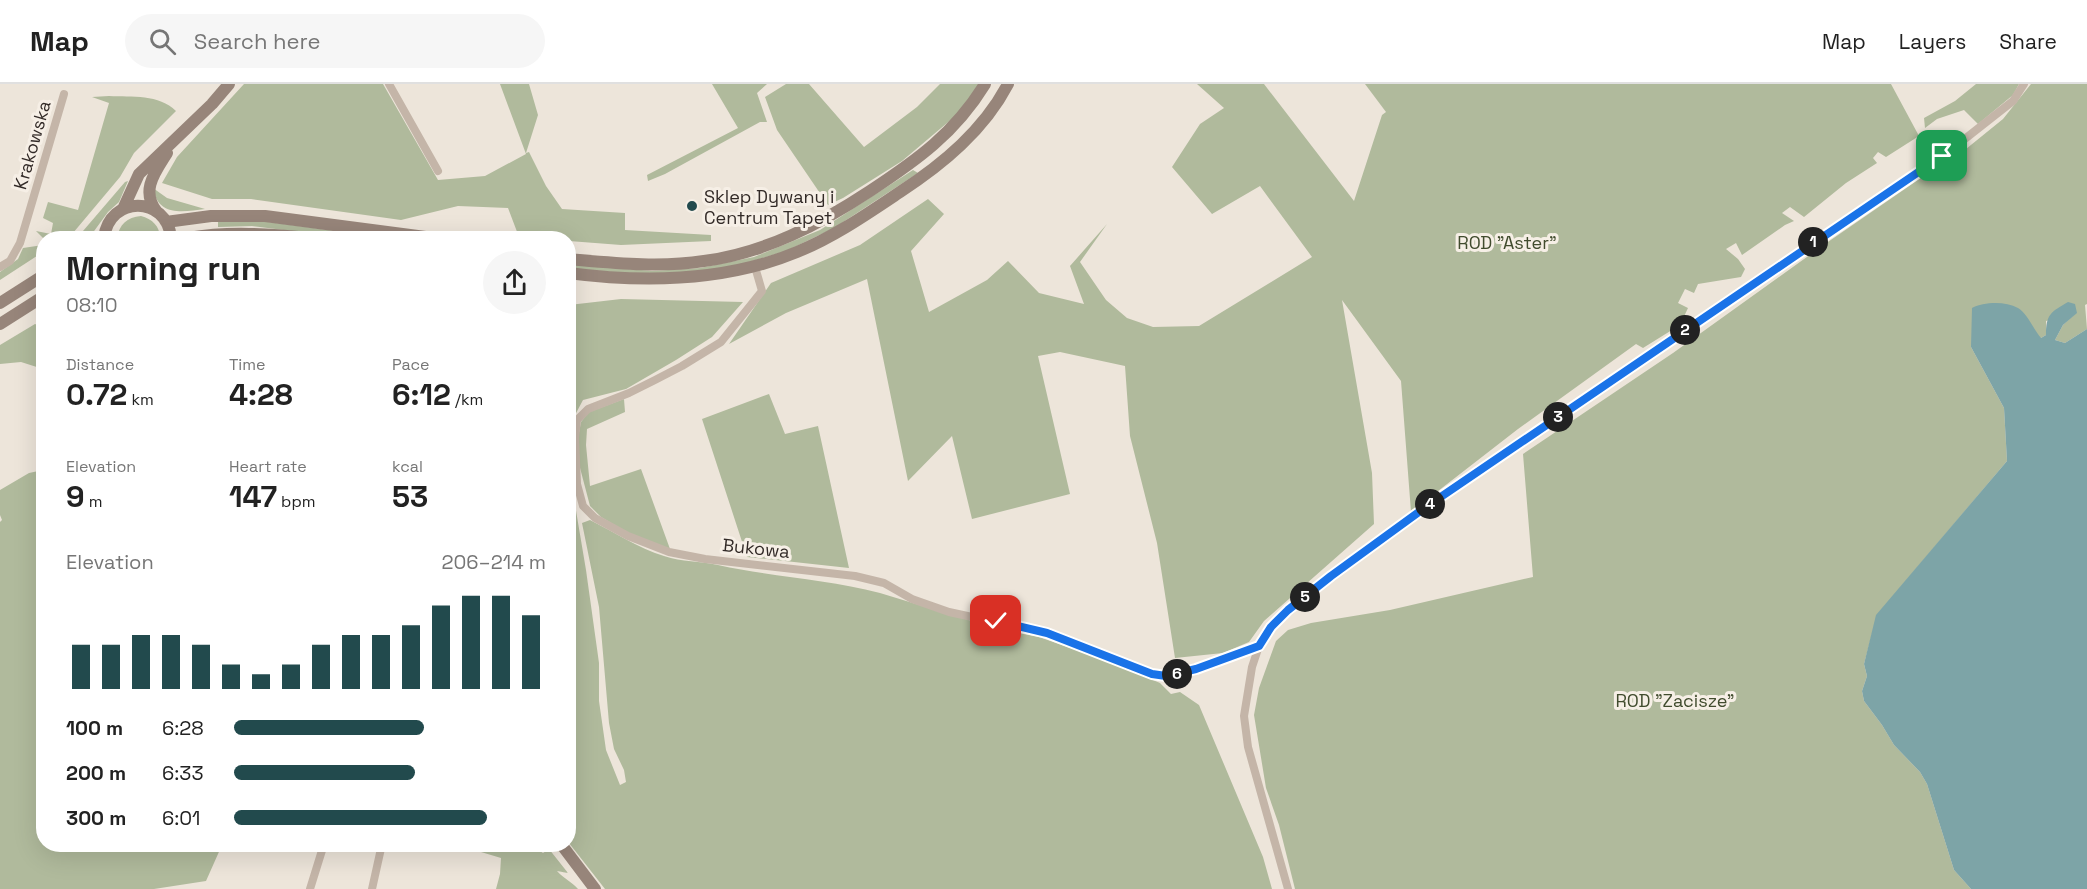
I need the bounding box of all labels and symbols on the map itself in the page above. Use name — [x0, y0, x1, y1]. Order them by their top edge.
street label: Krakowska — [8, 98, 56, 192]
pin — [1916, 130, 1967, 181]
place label: Sklep Dywany i Centrum Tapet — [704, 185, 835, 229]
marker: Sklep Dywany i Centrum Tapet — [685, 199, 699, 213]
pin: 1 — [1798, 227, 1828, 257]
park label: ROD "Aster" — [1457, 231, 1557, 254]
pin: 2 — [1670, 315, 1700, 345]
pin: 3 — [1543, 402, 1573, 432]
pin: 4 — [1415, 489, 1445, 519]
street label: Bukowa — [721, 533, 791, 563]
pin: 5 — [1290, 582, 1320, 612]
pin — [970, 595, 1021, 646]
pin: 6 — [1162, 659, 1192, 689]
park label: ROD "Zacisze" — [1615, 689, 1735, 712]

